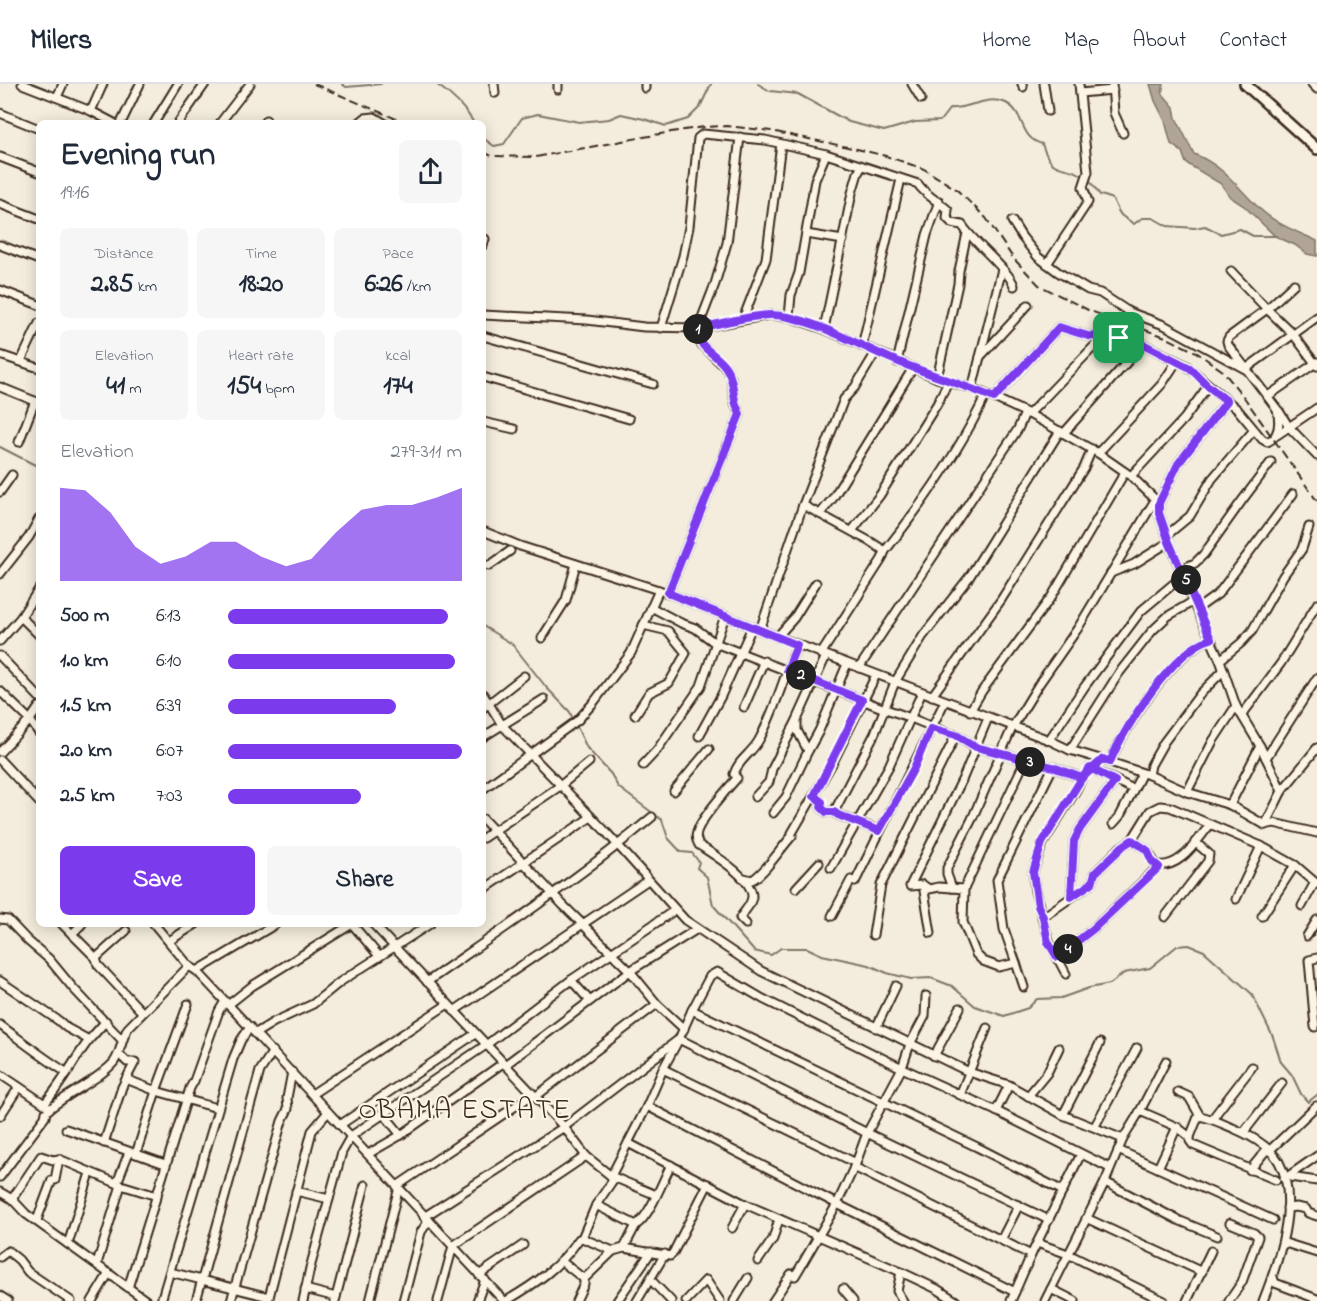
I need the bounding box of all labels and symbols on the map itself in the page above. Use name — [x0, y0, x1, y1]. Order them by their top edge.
pin — [1093, 312, 1144, 363]
pin: 1 — [683, 314, 713, 344]
pin: 5 — [1171, 565, 1201, 595]
pin: 2 — [786, 660, 816, 690]
pin: 3 — [1015, 747, 1045, 777]
pin: 4 — [1053, 934, 1083, 964]
district label: OBAMA ESTATE — [358, 1091, 572, 1132]

